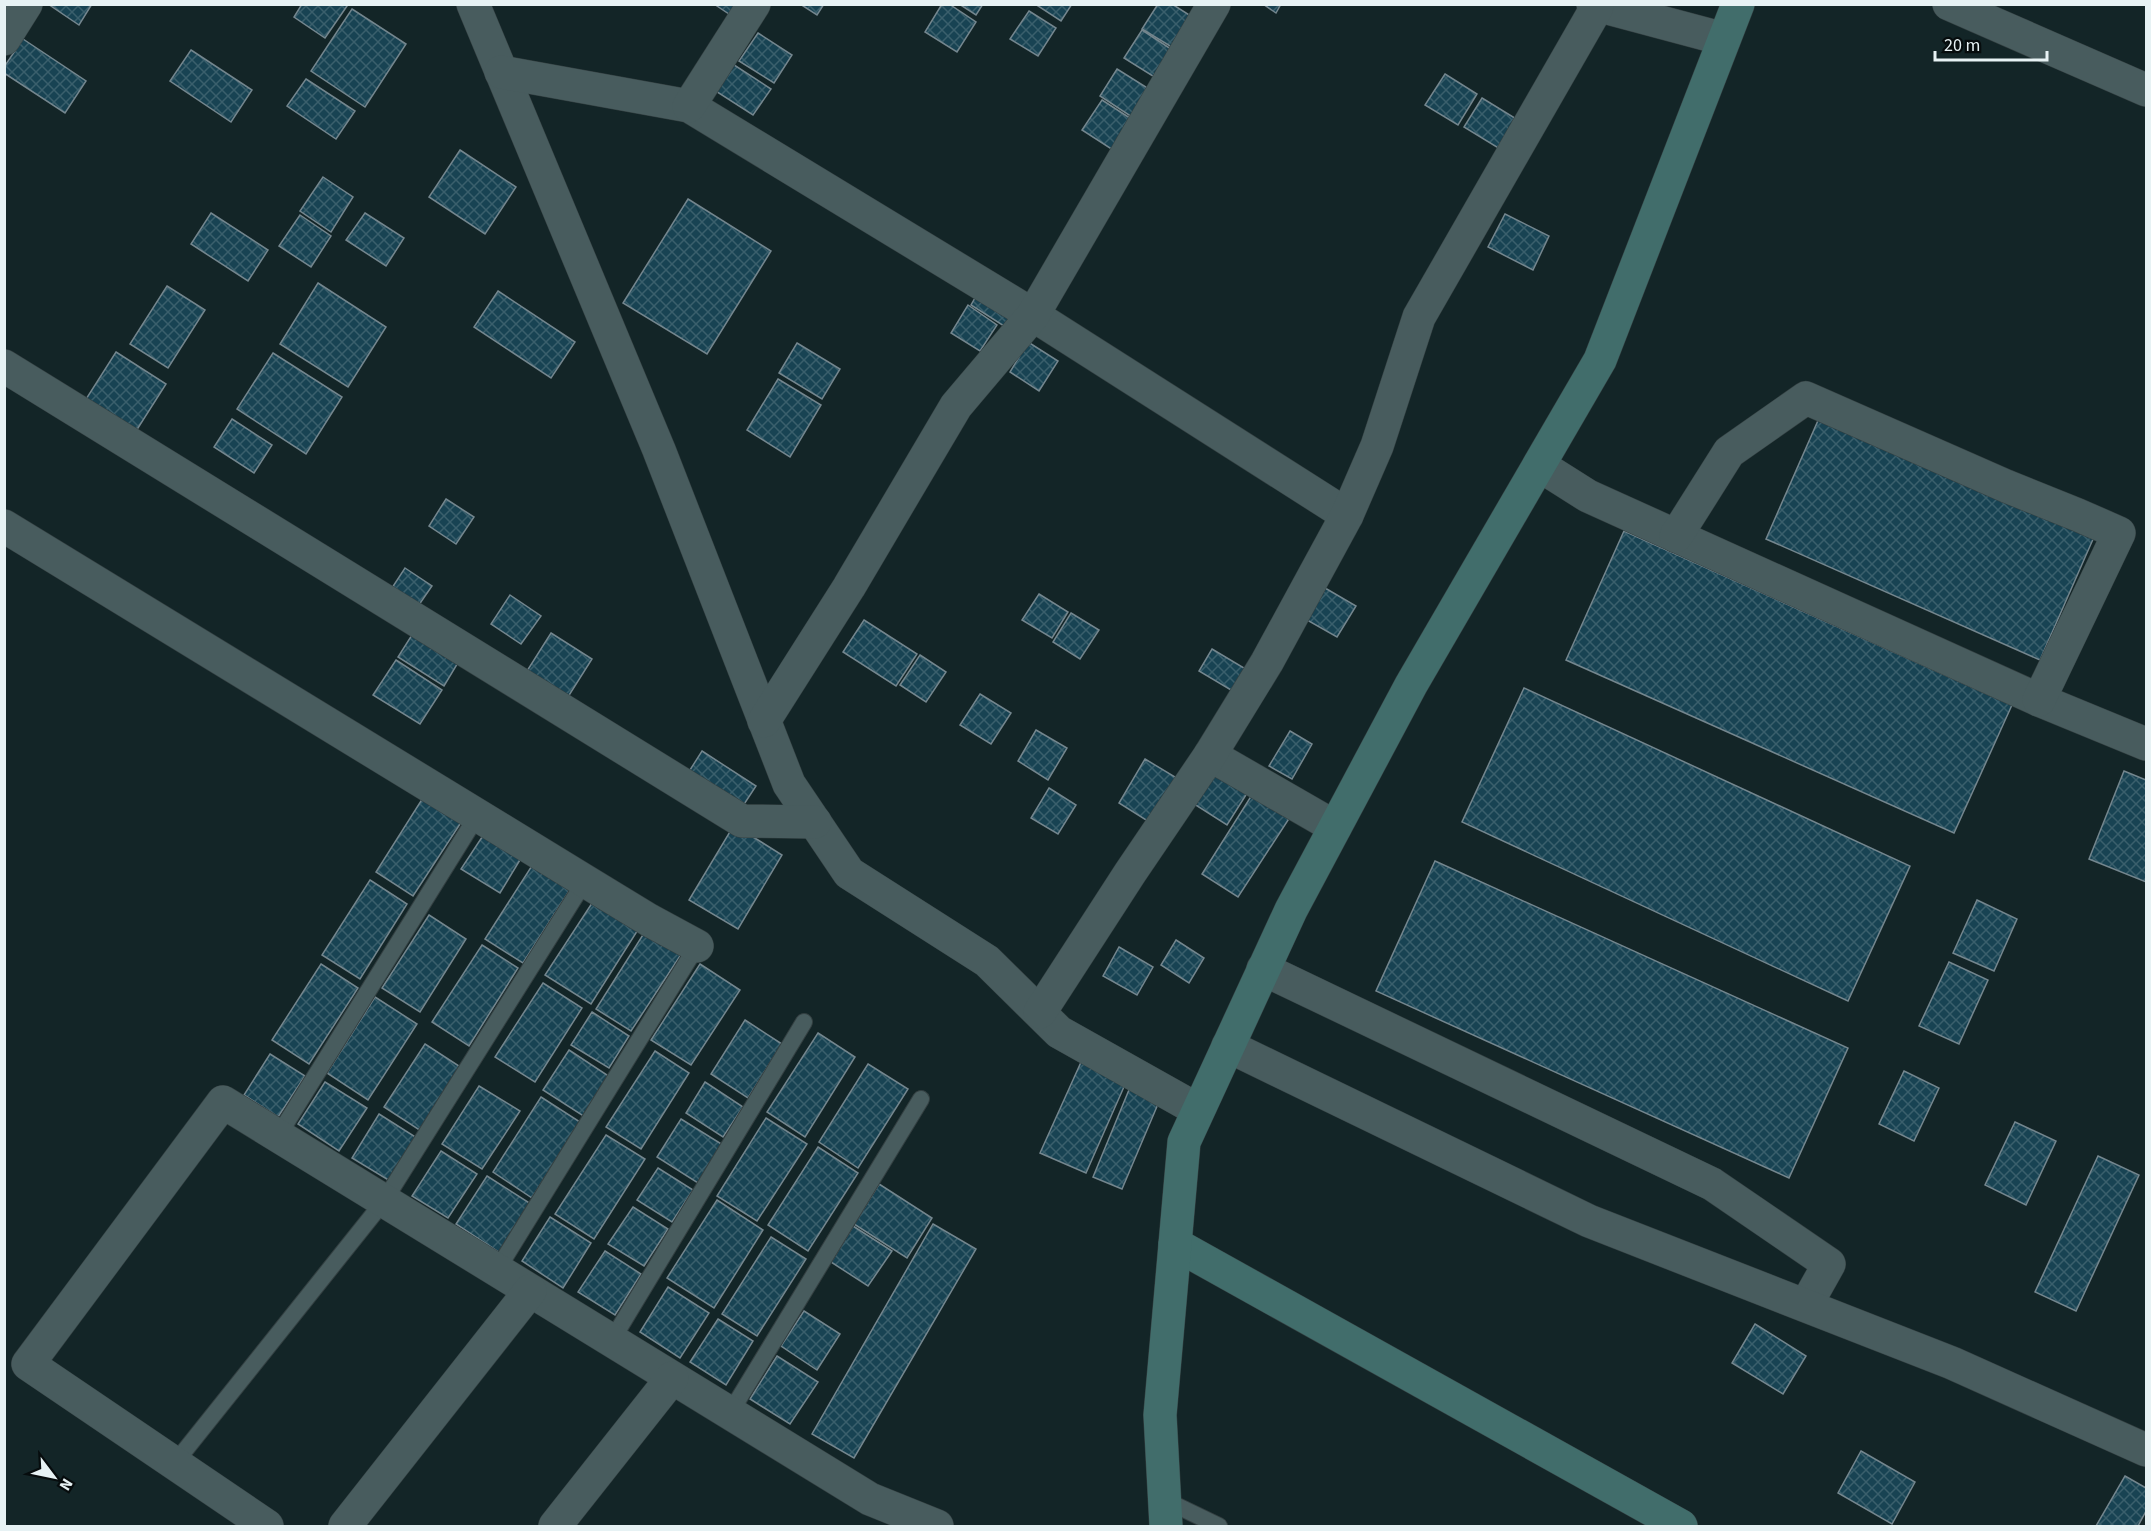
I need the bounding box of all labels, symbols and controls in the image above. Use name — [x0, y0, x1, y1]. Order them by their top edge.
scale bar — [1935, 24, 2048, 62]
text: 20 m — [1944, 33, 1980, 58]
north arrow — [24, 1447, 84, 1507]
text: N — [54, 1474, 78, 1495]

